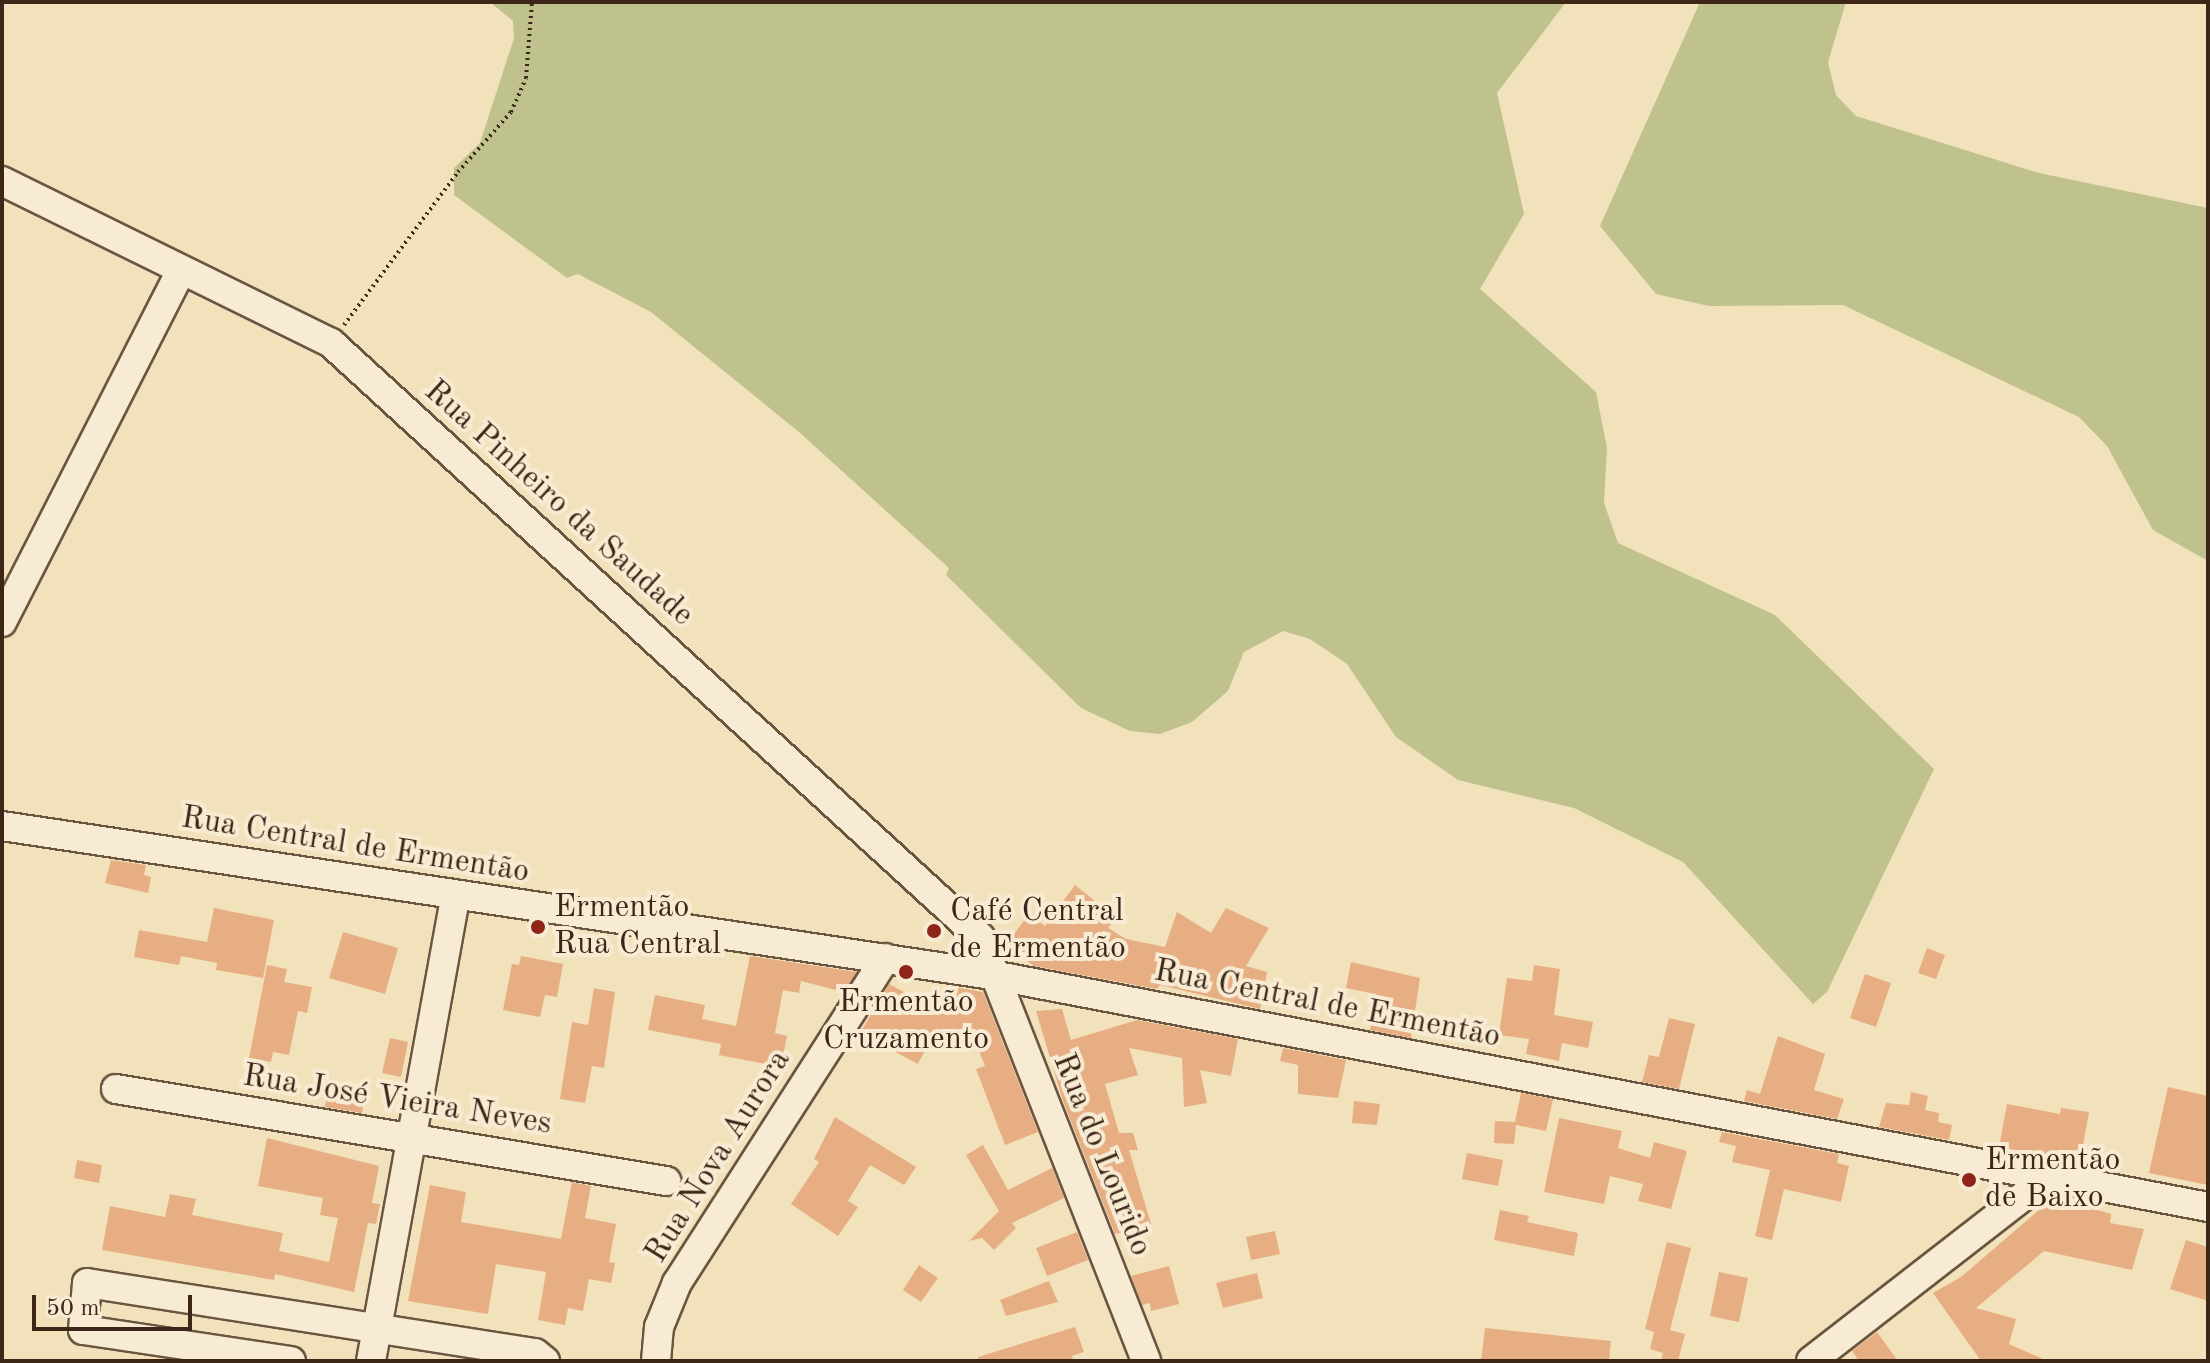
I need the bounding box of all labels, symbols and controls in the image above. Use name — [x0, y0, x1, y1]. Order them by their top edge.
street label: Rua Pinheiro da Saudade — [415, 373, 701, 635]
street label: Rua Central de Ermentão — [178, 800, 532, 892]
place label: Ermentão Rua Central — [554, 890, 721, 965]
place label: Café Central de Ermentão — [950, 894, 1126, 969]
marker: Ermentão Rua Central — [529, 918, 547, 936]
marker: Café Central de Ermentão — [925, 922, 943, 940]
street label: Rua Central de Ermentão — [1151, 953, 1503, 1057]
marker: Ermentão Cruzamento — [897, 963, 915, 981]
place label: Ermentão Cruzamento — [823, 985, 989, 1060]
street label: Rua Nova Aurora — [638, 1043, 800, 1271]
street label: Rua do Lourido — [1043, 1048, 1159, 1262]
street label: Rua José Vieira Neves — [240, 1058, 554, 1144]
place label: Ermentão de Baixo — [1985, 1143, 2120, 1218]
marker: Ermentão de Baixo — [1960, 1171, 1978, 1189]
scale bar — [36, 1279, 196, 1329]
text: 50 m — [46, 1297, 100, 1321]

